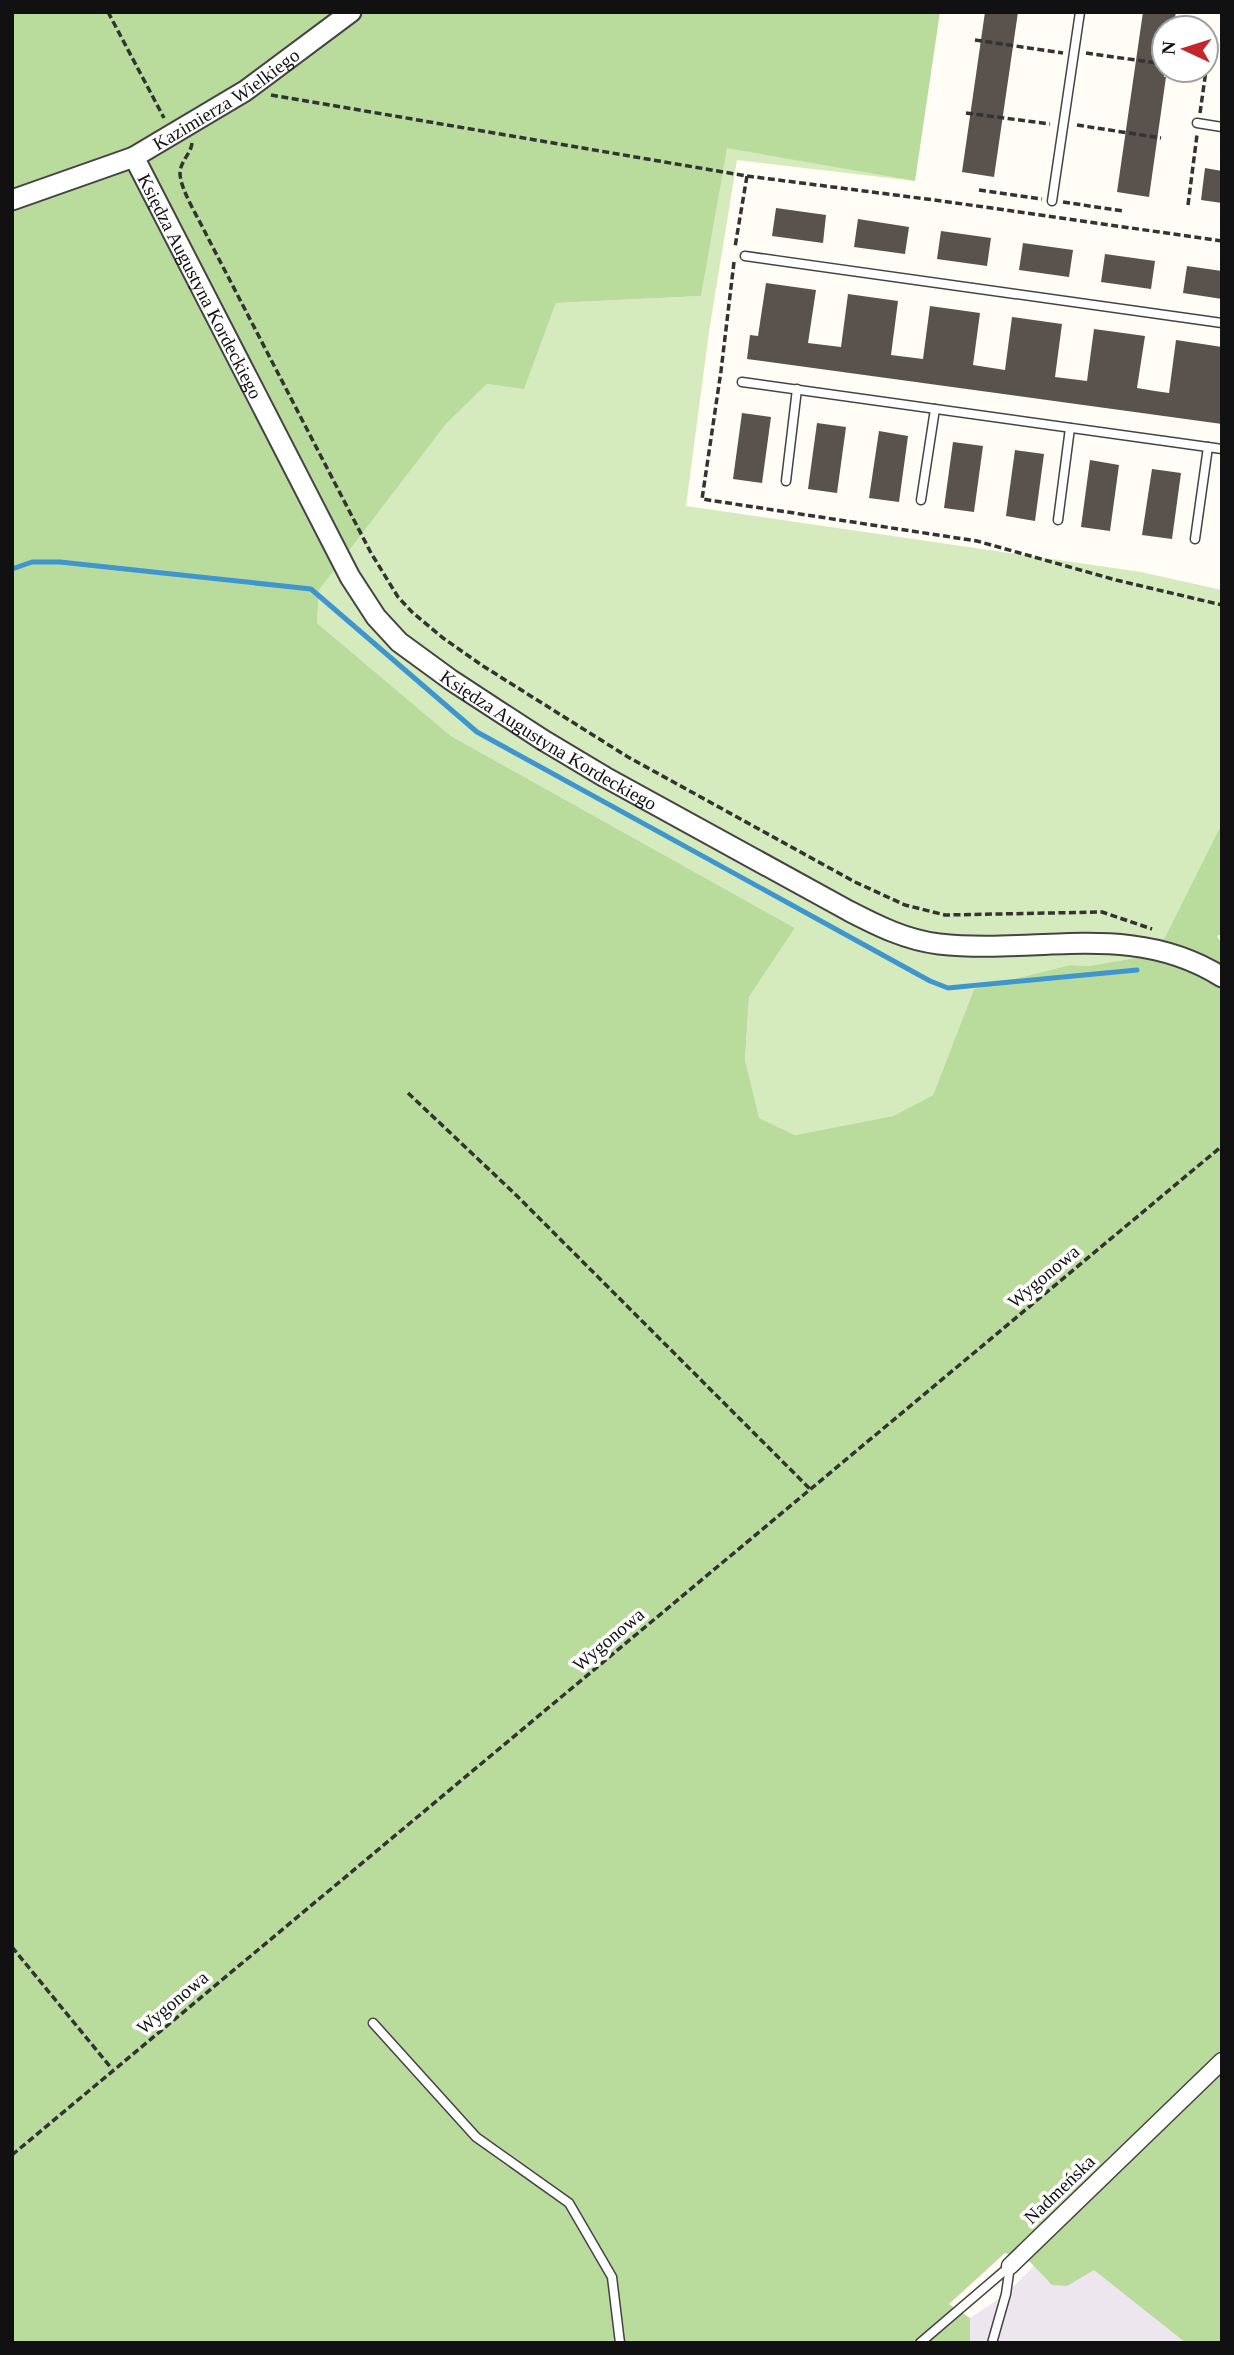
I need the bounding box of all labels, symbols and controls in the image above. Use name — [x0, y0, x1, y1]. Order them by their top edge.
north arrow — [1150, 14, 1220, 84]
text: N — [1158, 40, 1180, 55]
street label: Kazimierza Wielkiego — [149, 44, 303, 154]
street label: Księdza Augustyna Kordeckiego — [133, 170, 266, 402]
street label: Księdza Augustyna Kordeckiego — [436, 666, 660, 814]
street label: Wygonowa — [1003, 1240, 1084, 1312]
street label: Wygonowa — [568, 1603, 649, 1675]
street label: Wygonowa — [132, 1966, 213, 2038]
street label: Nadmeńska — [1020, 2150, 1099, 2228]

